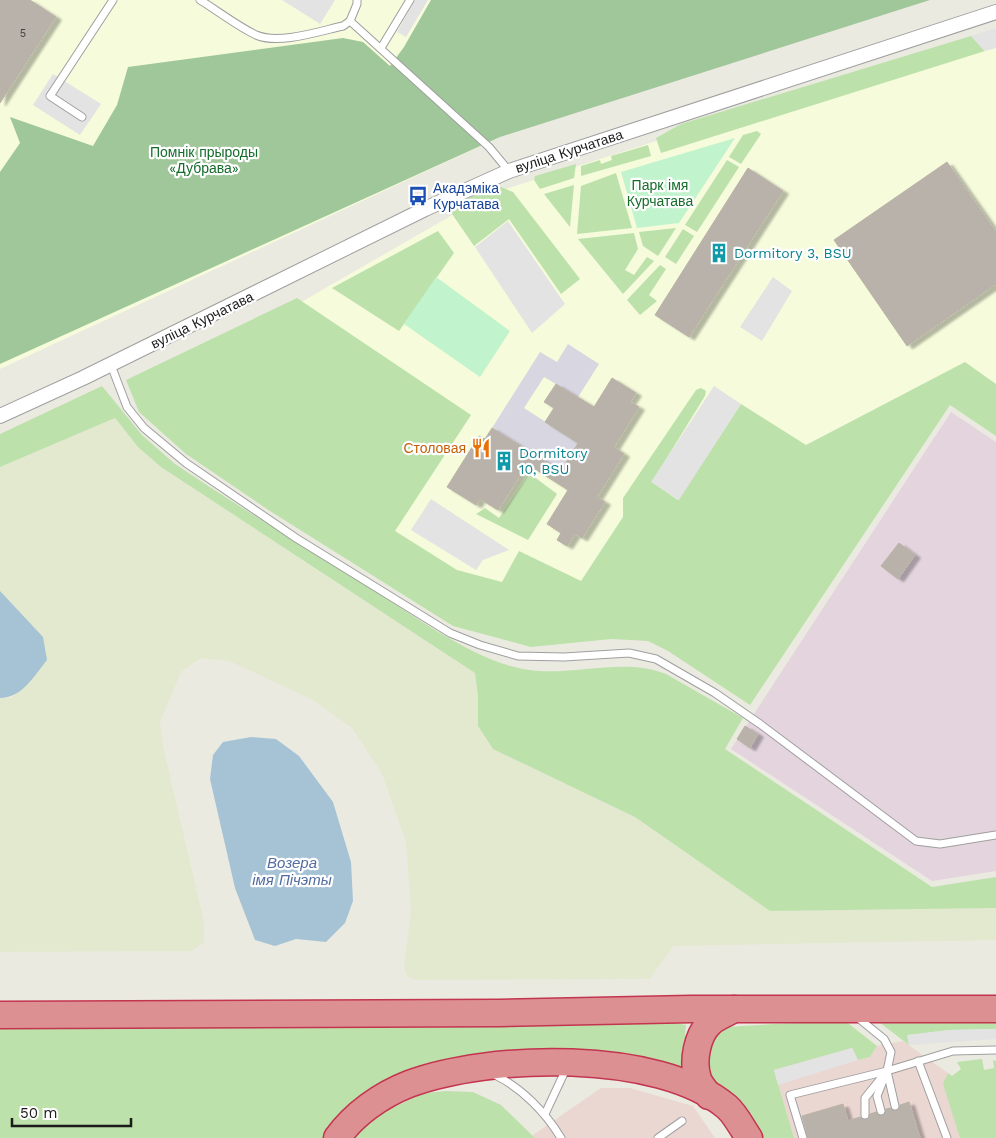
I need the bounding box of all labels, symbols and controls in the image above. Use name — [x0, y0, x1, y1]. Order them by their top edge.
house number: 5 — [20, 27, 26, 40]
street label: вуліца Курчатава — [513, 126, 625, 176]
park label: Помнік прыроды «Дубрава» — [150, 144, 258, 176]
park label: Парк імя Курчатава — [627, 177, 693, 209]
place label: Акадэміка Курчатава — [433, 180, 500, 212]
bus stop icon: Акадэміка Курчатава — [407, 185, 429, 207]
building icon: Dormitory 3, BSU — [708, 242, 730, 264]
place label: Dormitory 3, BSU — [734, 245, 852, 261]
street label: вуліца Курчатава — [148, 288, 256, 352]
restaurant icon: Столовая — [470, 437, 492, 459]
place label: Столовая — [403, 440, 466, 456]
place label: Dormitory 10, BSU — [519, 445, 588, 477]
building icon: Dormitory 10, BSU — [493, 450, 515, 472]
water label: Возера імя Пічэты — [252, 854, 332, 889]
scale bar — [12, 1096, 131, 1128]
text: 50 m — [20, 1104, 57, 1122]

